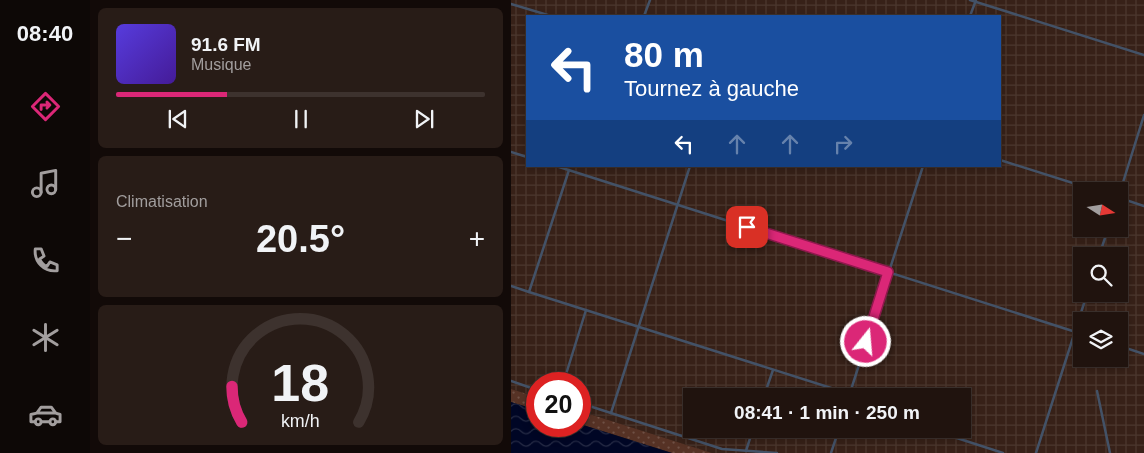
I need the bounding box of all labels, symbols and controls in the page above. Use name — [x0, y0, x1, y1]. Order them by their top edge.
text: 08:40 — [17, 21, 73, 46]
text: 91.6 FM — [191, 34, 261, 55]
icon: left — [541, 35, 606, 100]
text: 80 m — [624, 35, 704, 74]
text: Musique — [191, 56, 251, 73]
text: Tournez à gauche — [624, 76, 799, 101]
icon: directions — [28, 89, 63, 124]
icon: previous — [164, 105, 192, 133]
icon: pause — [287, 105, 315, 133]
icon: next — [410, 105, 438, 133]
icon: left — [670, 130, 698, 158]
icon: ahead — [723, 130, 751, 158]
icon: ahead — [776, 130, 804, 158]
icon: right — [829, 130, 857, 158]
icon: music — [28, 166, 63, 201]
north arrow — [1073, 182, 1129, 238]
map controls — [1073, 182, 1128, 367]
text: Climatisation — [116, 193, 208, 210]
pin — [726, 206, 768, 248]
icon: arrive — [733, 213, 761, 241]
text: 20.5° — [256, 218, 345, 260]
text: − — [116, 223, 132, 254]
text: + — [469, 223, 485, 254]
icon: phone — [28, 243, 63, 278]
button: search — [1073, 247, 1128, 302]
button: layers — [1073, 312, 1128, 367]
position arrow — [839, 315, 891, 367]
icon: climate — [28, 320, 63, 355]
text: 18 — [272, 354, 329, 412]
speed limit sign: 20 — [526, 372, 591, 437]
icon: car — [28, 397, 63, 432]
text: 08:41 · 1 min · 250 m — [734, 402, 920, 423]
text: km/h — [281, 411, 320, 431]

